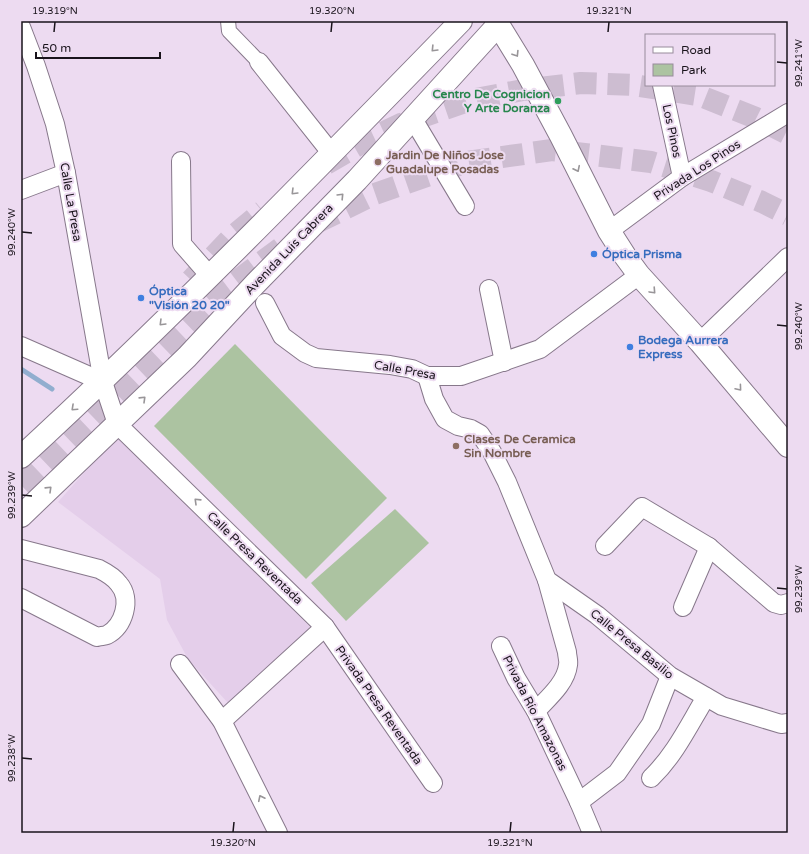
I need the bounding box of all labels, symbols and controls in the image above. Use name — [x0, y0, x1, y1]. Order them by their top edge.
text: 19.319°N — [32, 5, 78, 17]
text: 19.320°N — [309, 5, 355, 17]
text: 19.321°N — [586, 5, 632, 17]
scale bar — [36, 34, 160, 60]
legend — [645, 34, 775, 86]
text: 99.241°W — [793, 39, 805, 87]
text: 50 m — [42, 41, 71, 55]
text: Road — [681, 43, 711, 57]
one-way arrow — [431, 44, 439, 52]
one-way arrow — [512, 50, 519, 57]
text: Park — [681, 63, 707, 77]
place label: Centro De Cognicion Y Arte Doranza — [432, 87, 550, 115]
marker: Centro De Cognicion Y Arte Doranza — [553, 96, 563, 106]
street label: Los Pinos — [659, 103, 685, 159]
street label: Privada Los Pinos — [651, 137, 743, 203]
place label: Jardin De Niños Jose Guadalupe Posadas — [385, 148, 504, 177]
marker: Jardin De Niños Jose Guadalupe Posadas — [373, 157, 383, 167]
street label: Calle La Presa — [57, 162, 85, 242]
one-way arrow — [572, 165, 580, 172]
one-way arrow — [291, 187, 299, 195]
one-way arrow — [336, 193, 344, 201]
street label: Avenida Luis Cabrera — [242, 201, 336, 297]
text: 99.240°W — [6, 208, 18, 256]
place label: Óptica Prisma — [602, 247, 682, 262]
marker: Óptica Prisma — [589, 249, 599, 259]
place label: Óptica "Visión 20 20" — [149, 284, 230, 312]
one-way arrow — [648, 286, 656, 294]
marker: Óptica "Visión 20 20" — [136, 293, 146, 303]
text: 99.240°W — [793, 302, 805, 350]
one-way arrow — [159, 318, 167, 326]
place label: Bodega Aurrera Express — [638, 333, 729, 362]
marker: Bodega Aurrera Express — [625, 342, 635, 352]
street label: Calle Presa — [373, 358, 437, 382]
one-way arrow — [735, 383, 742, 391]
one-way arrow — [138, 397, 146, 404]
one-way arrow — [71, 404, 79, 411]
place label: Clases De Ceramica Sin Nombre — [464, 432, 576, 460]
marker: Clases De Ceramica Sin Nombre — [451, 441, 461, 451]
text: 99.239°W — [6, 471, 18, 519]
one-way arrow — [44, 487, 52, 494]
one-way arrow — [194, 498, 202, 506]
street label: Calle Presa Reventada — [204, 509, 306, 607]
text: 99.239°W — [793, 565, 805, 613]
street label: Calle Presa Basilio — [588, 606, 676, 682]
street label: Privada Presa Reventada — [333, 643, 425, 767]
street label: Privada Río Amazonas — [500, 653, 570, 773]
text: 99.238°W — [6, 734, 18, 782]
one-way arrow — [258, 795, 266, 802]
text: 19.320°N — [210, 837, 256, 849]
text: 19.321°N — [487, 837, 533, 849]

